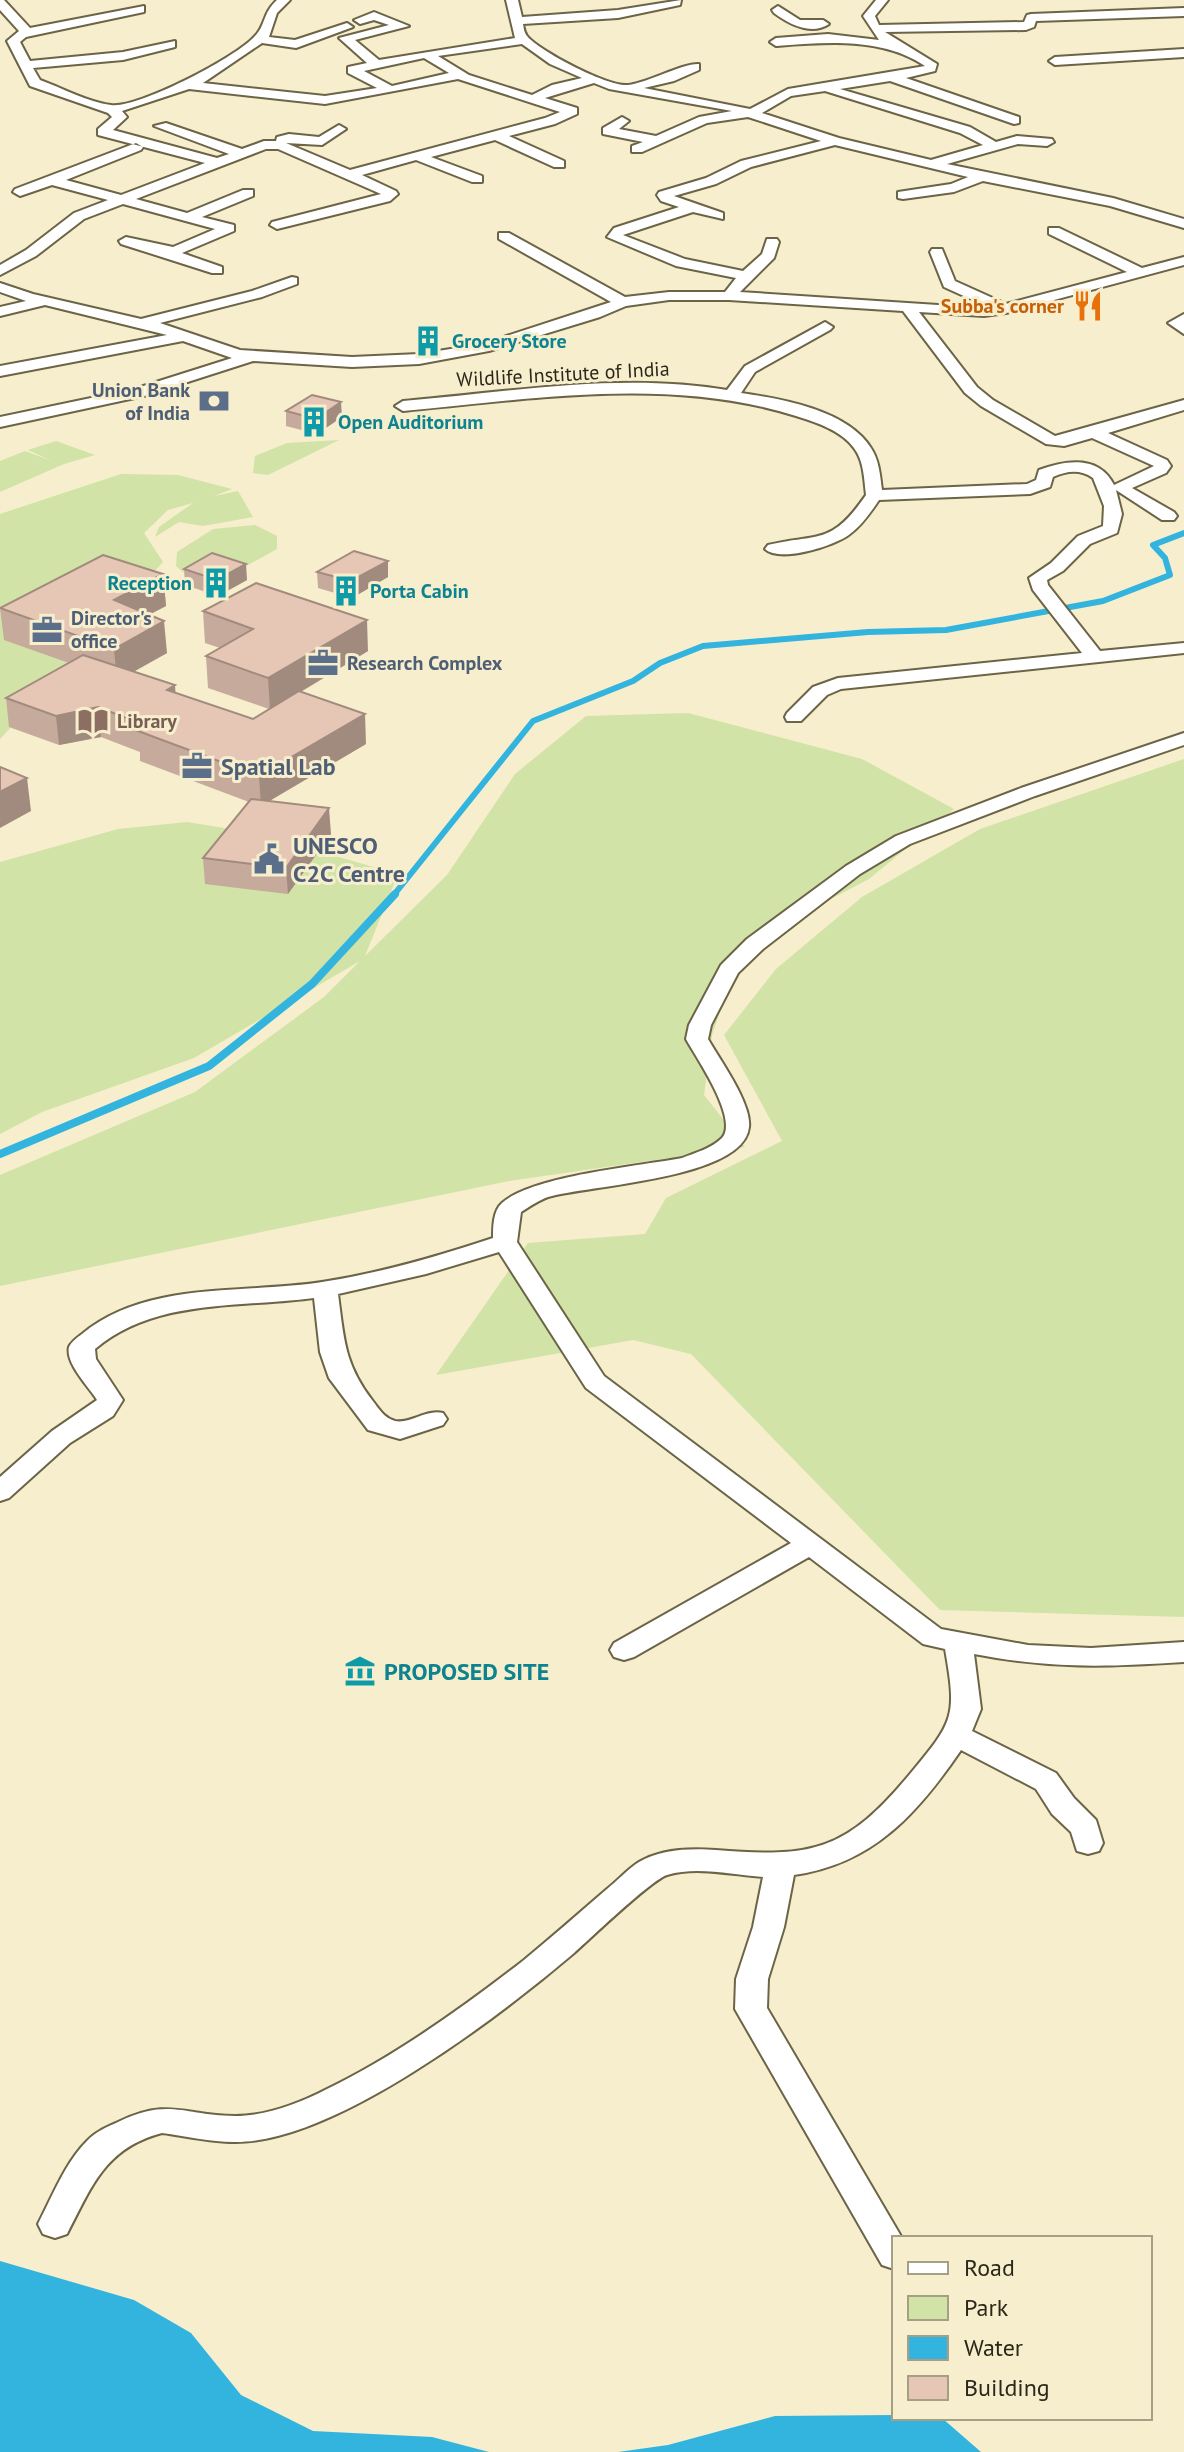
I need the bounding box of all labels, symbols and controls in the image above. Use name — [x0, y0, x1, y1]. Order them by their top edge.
restaurant icon: Subba's corner — [1071, 289, 1105, 323]
place label: Subba's corner — [941, 293, 1064, 319]
building icon: Grocery Store — [411, 324, 445, 358]
place label: Grocery Store — [452, 328, 567, 354]
street label: Wildlife Institute of India — [456, 355, 670, 393]
place label: Union Bank of India — [92, 377, 190, 426]
bank icon: Union Bank of India — [197, 384, 231, 418]
building icon: Open Auditorium — [297, 405, 331, 439]
place label: Open Auditorium — [338, 409, 483, 435]
building icon: Reception — [199, 566, 233, 600]
place label: Reception — [108, 570, 192, 596]
building icon: Porta Cabin — [329, 574, 363, 608]
place label: Porta Cabin — [370, 578, 469, 604]
place label: Director's office — [71, 605, 152, 654]
office icon: Director's office — [30, 613, 64, 647]
office icon: Research Complex — [306, 646, 340, 680]
place label: Research Complex — [347, 650, 503, 676]
library icon: Library — [76, 704, 110, 738]
place label: Library — [117, 708, 177, 734]
office icon: Spatial Lab — [180, 749, 214, 783]
place label: Spatial Lab — [221, 751, 336, 782]
place label: UNESCO C2C Centre — [293, 830, 405, 889]
public building icon: UNESCO C2C Centre — [252, 842, 286, 876]
museum icon: PROPOSED SITE — [343, 1654, 377, 1688]
place label: PROPOSED SITE — [384, 1656, 549, 1687]
legend — [892, 2236, 1152, 2420]
text: Road — [964, 2252, 1015, 2283]
text: Park — [964, 2292, 1009, 2323]
text: Water — [964, 2332, 1023, 2363]
text: Building — [964, 2372, 1050, 2403]

